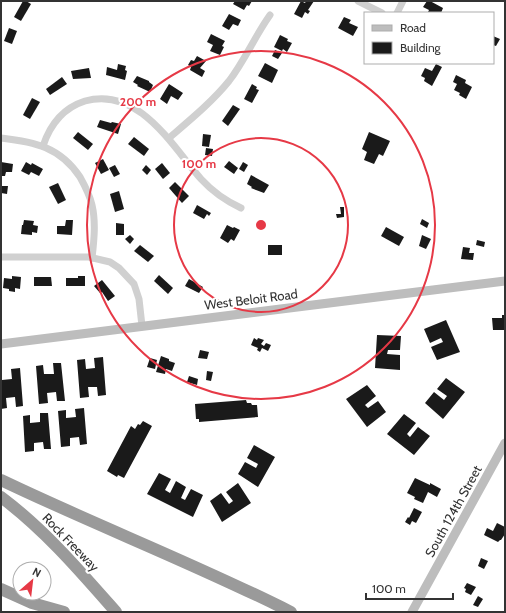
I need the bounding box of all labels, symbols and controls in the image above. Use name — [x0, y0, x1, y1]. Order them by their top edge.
legend — [364, 12, 494, 64]
text: Road — [400, 20, 426, 35]
text: Building — [400, 40, 442, 55]
text: 200 m — [120, 94, 156, 109]
text: 100 m — [182, 156, 216, 171]
centre of rings — [254, 218, 268, 232]
street label: West Beloit Road — [203, 285, 299, 313]
street label: South 124th Street — [421, 462, 485, 560]
street label: Rock Freeway — [39, 510, 103, 575]
north arrow — [12, 561, 52, 601]
text: N — [30, 564, 43, 580]
scale bar — [366, 575, 453, 601]
text: 100 m — [372, 581, 406, 596]

